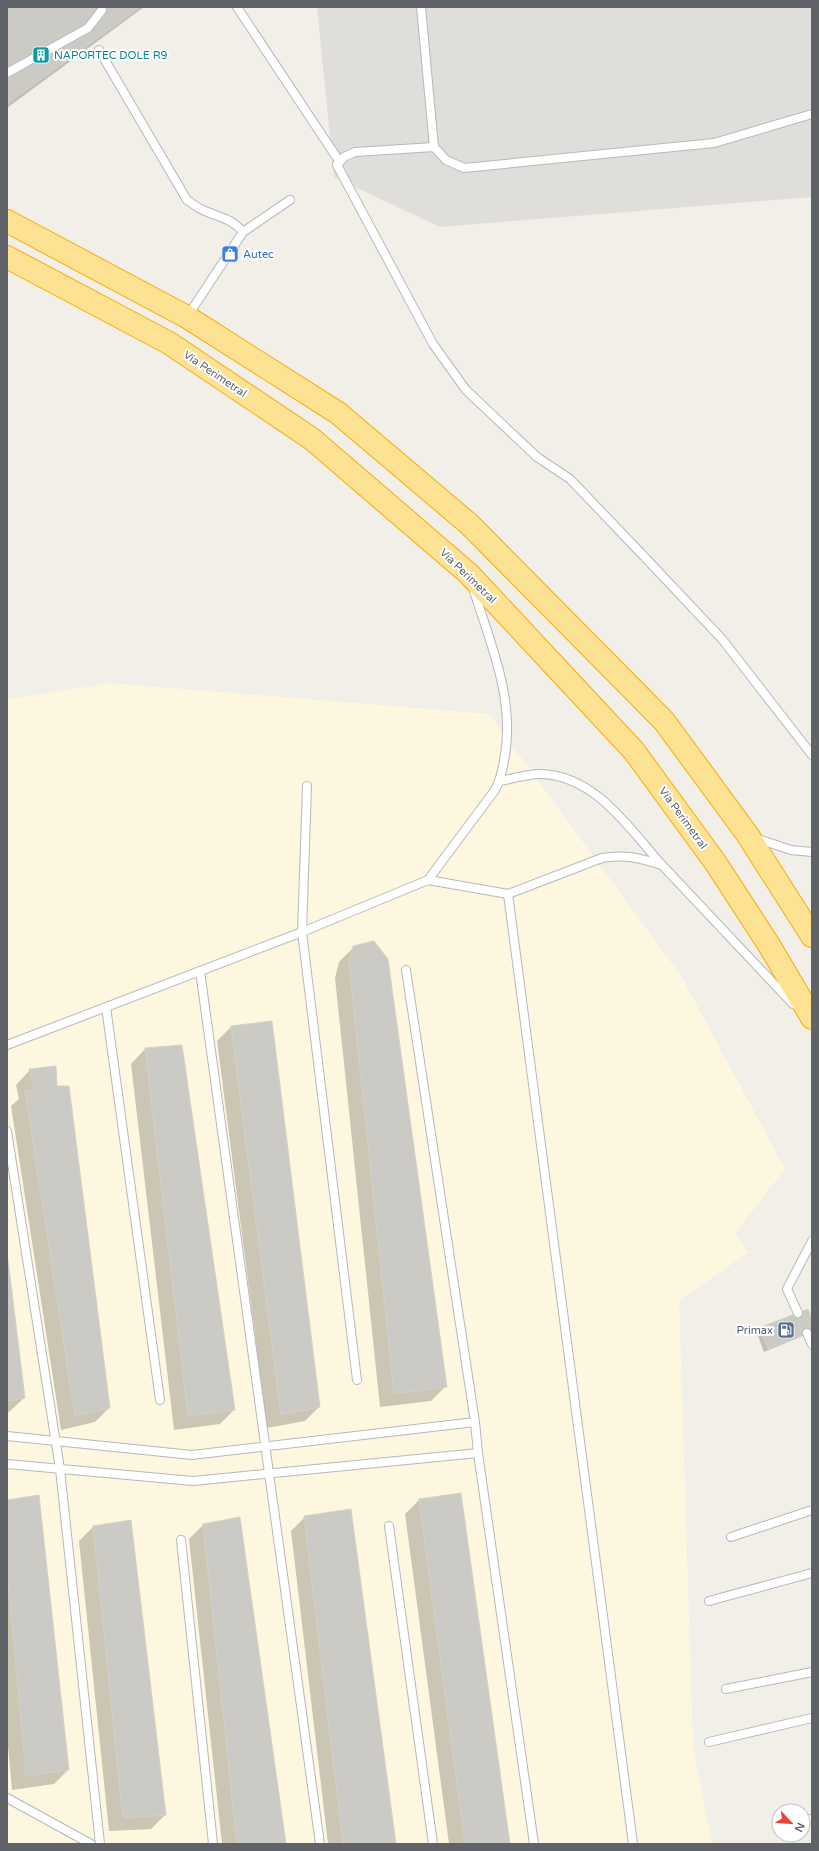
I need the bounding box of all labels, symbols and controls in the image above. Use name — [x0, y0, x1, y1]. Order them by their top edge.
building icon: NAPORTEC DOLE R9 — [31, 45, 51, 65]
place label: NAPORTEC DOLE R9 — [54, 49, 168, 62]
shop icon: Autec — [220, 244, 240, 264]
place label: Autec — [243, 248, 274, 261]
street label: Vía Perimetral — [181, 348, 249, 400]
street label: Vía Perimetral — [437, 546, 499, 606]
street label: Vía Perimetral — [656, 784, 710, 852]
fuel station icon: Primax — [776, 1320, 796, 1340]
place label: Primax — [737, 1324, 773, 1337]
north arrow — [771, 1803, 811, 1843]
text: N — [792, 1820, 807, 1834]

